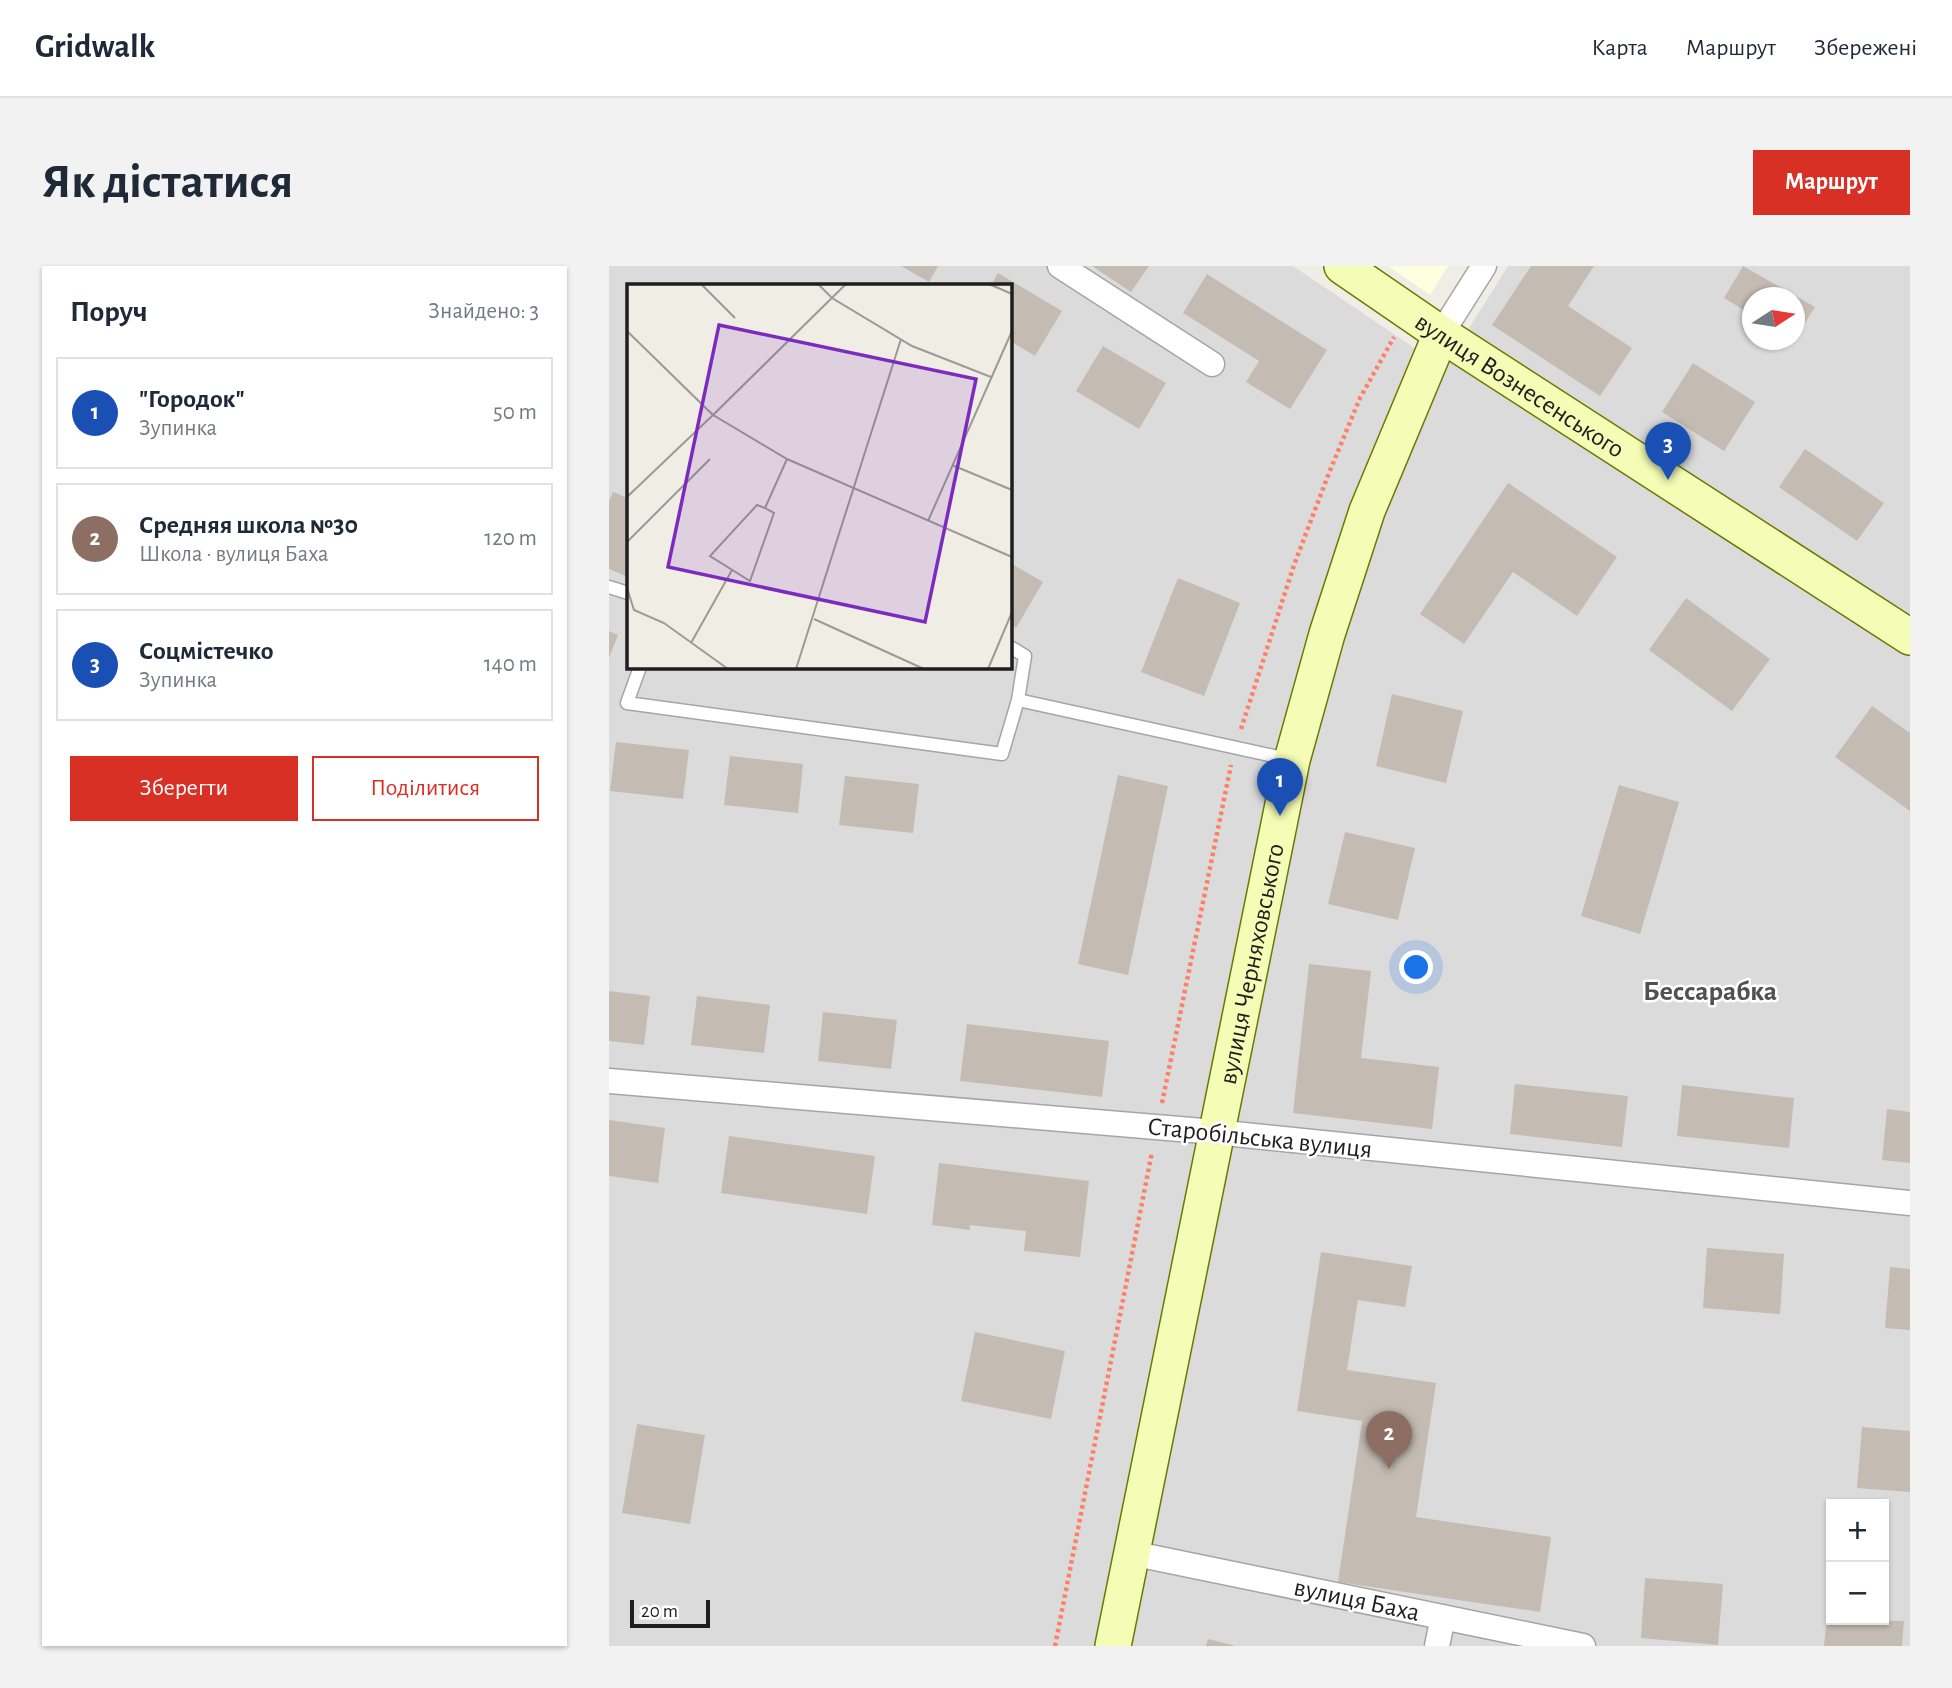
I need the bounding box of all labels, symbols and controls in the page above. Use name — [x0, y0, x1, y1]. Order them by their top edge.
text: Gridwalk — [35, 31, 155, 64]
text: Карта — [1592, 36, 1648, 60]
text: Маршрут — [1686, 36, 1776, 60]
text: Збережені — [1814, 36, 1917, 60]
button: Маршрут — [1753, 150, 1910, 215]
text: Як дістатися — [42, 158, 293, 207]
inset map — [627, 284, 1011, 668]
north arrow — [1742, 287, 1805, 350]
text: Поруч — [70, 297, 148, 327]
text: Знайдено: 3 — [428, 300, 539, 323]
street label: вулиця Вознесенського — [1410, 308, 1629, 463]
text: "Городок" — [139, 386, 245, 412]
text: 1 — [91, 401, 99, 424]
text: 50 m — [493, 401, 537, 424]
text: Зупинка — [139, 417, 217, 440]
pin: 3 — [1645, 422, 1691, 480]
text: Средняя школа №30 — [139, 512, 358, 538]
text: 2 — [90, 527, 100, 550]
text: 120 m — [484, 527, 537, 550]
text: Школа · вулиця Баха — [139, 543, 328, 566]
text: Соцмістечко — [139, 638, 274, 664]
text: 3 — [90, 653, 100, 676]
text: 140 m — [484, 653, 537, 676]
text: Зупинка — [139, 669, 217, 692]
button: Зберегти — [70, 756, 298, 821]
button: Поділитися — [312, 756, 539, 821]
pin: 1 — [1257, 758, 1303, 816]
street label: вулиця Черняховського — [1215, 841, 1289, 1087]
your location — [1399, 950, 1433, 984]
district label: Бессарабка — [1643, 978, 1777, 1006]
street label: Старобільська вулиця — [1146, 1113, 1373, 1163]
pin: 2 — [1366, 1411, 1412, 1469]
map controls — [1826, 1499, 1889, 1625]
button: + — [1826, 1499, 1889, 1562]
button: − — [1826, 1562, 1889, 1625]
street label: вулиця Баха — [1292, 1574, 1422, 1626]
scale bar — [630, 1597, 711, 1629]
text: 20 m — [641, 1602, 678, 1621]

